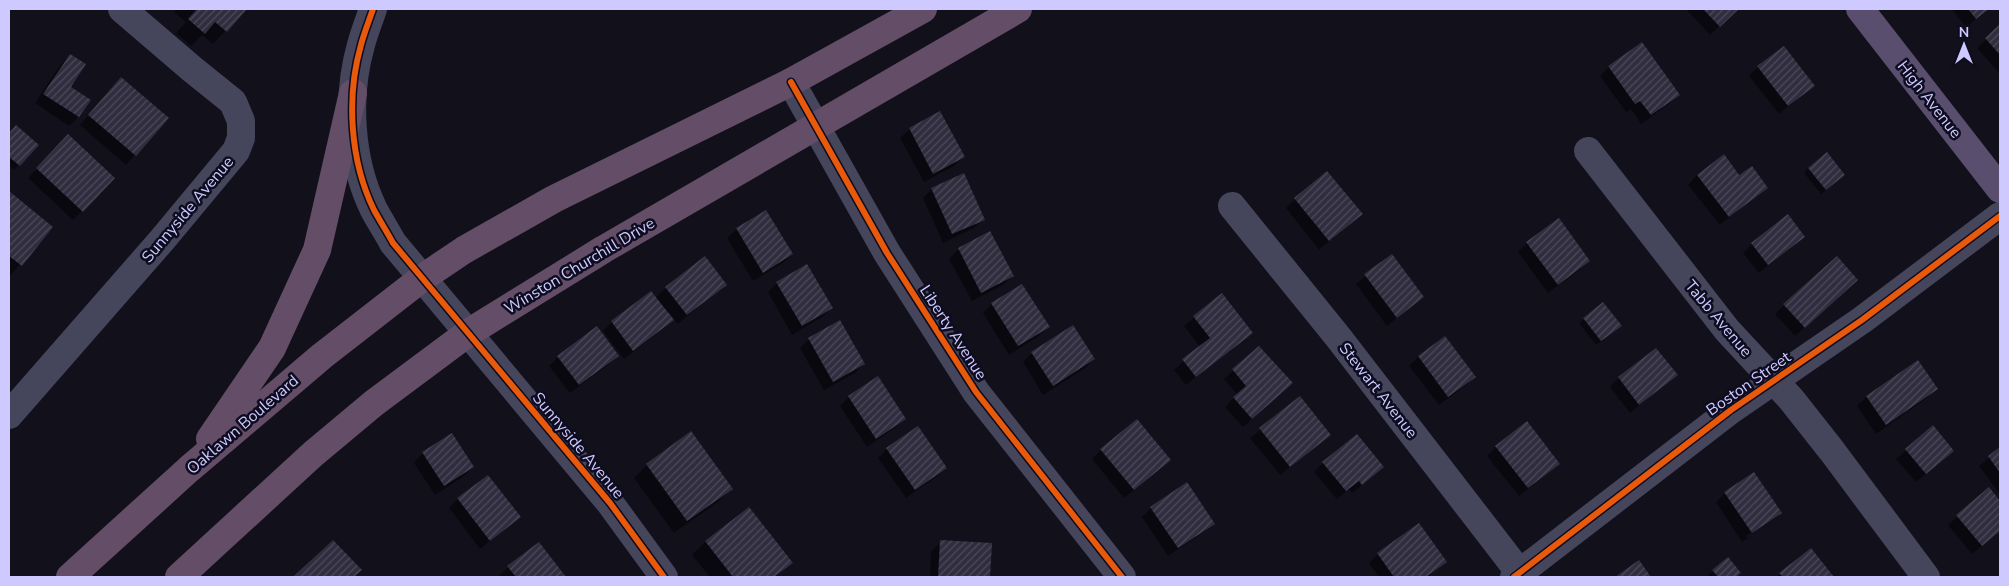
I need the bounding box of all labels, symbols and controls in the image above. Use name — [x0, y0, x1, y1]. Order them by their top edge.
north arrow — [1939, 20, 1989, 70]
text: N — [1959, 23, 1969, 42]
street label: High Avenue — [1892, 56, 1966, 143]
street label: Sunnyside Avenue — [137, 152, 239, 268]
street label: Winston Churchill Drive — [500, 212, 659, 320]
street label: Tabb Avenue — [1680, 276, 1757, 362]
street label: Liberty Avenue — [914, 281, 992, 384]
street label: Stewart Avenue — [1334, 338, 1423, 443]
street label: Boston Street — [1702, 346, 1796, 421]
street label: Oaklawn Boulevard — [182, 370, 303, 480]
street label: Sunnyside Avenue — [527, 388, 629, 504]

